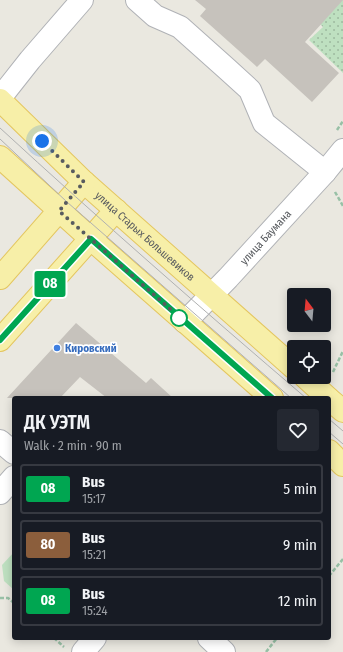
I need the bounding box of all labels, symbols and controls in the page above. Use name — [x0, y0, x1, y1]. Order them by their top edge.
your location — [32, 131, 52, 151]
street label: улица Старых Большевиков — [93, 189, 198, 284]
street label: улица Баумана — [237, 207, 294, 267]
line badge: 08 — [32, 271, 68, 297]
text: 08 — [42, 275, 58, 292]
north arrow — [287, 288, 331, 332]
map controls — [287, 288, 331, 384]
unlabelled marker — [170, 309, 188, 327]
button: locate — [287, 340, 331, 384]
place label: Кировский — [65, 342, 117, 355]
marker: Кировский — [52, 343, 62, 353]
button: heart — [277, 409, 319, 451]
text: ДК УЭТМ — [24, 411, 90, 434]
text: Walk · 2 min · 90 m — [24, 438, 122, 453]
text: Bus — [82, 473, 105, 491]
text: 08 — [40, 480, 56, 497]
text: 5 min — [283, 480, 317, 498]
text: 15:17 — [82, 491, 106, 506]
text: Bus — [82, 529, 105, 547]
text: 80 — [40, 536, 56, 553]
text: 9 min — [283, 536, 317, 554]
text: 15:21 — [82, 547, 106, 562]
text: Bus — [82, 585, 105, 603]
text: 08 — [40, 592, 56, 609]
text: 12 min — [278, 592, 317, 610]
text: 15:24 — [82, 603, 108, 618]

